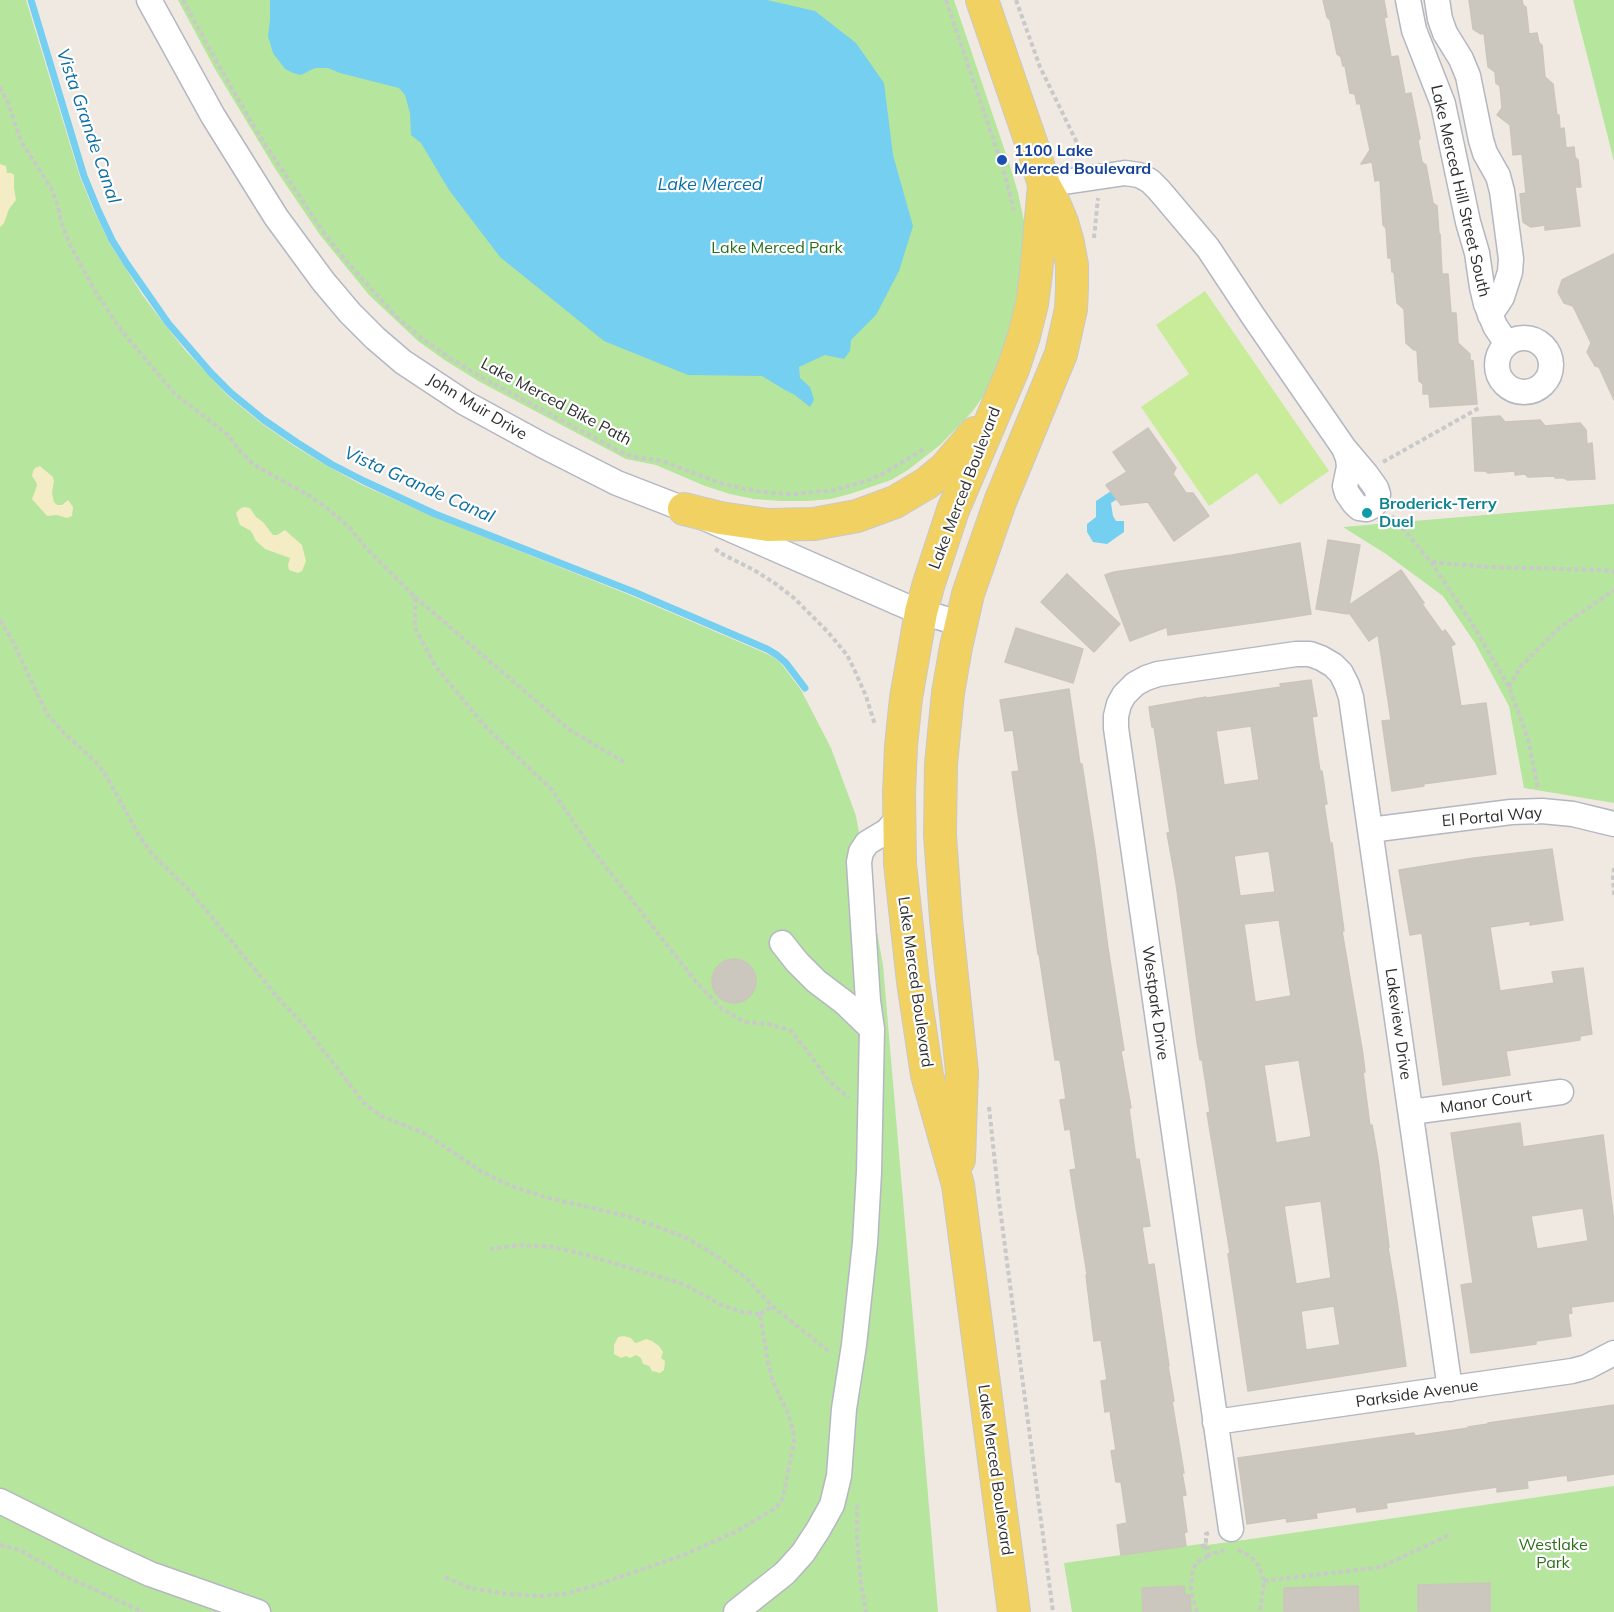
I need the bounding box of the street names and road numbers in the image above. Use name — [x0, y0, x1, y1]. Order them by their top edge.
street label: Lake Merced Hill Street South — [1426, 83, 1494, 299]
street label: Lake Merced Bike Path — [477, 354, 635, 450]
street label: John Muir Drive — [424, 370, 530, 444]
street label: Lake Merced Boulevard — [925, 404, 1005, 572]
street label: El Portal Way — [1441, 803, 1543, 831]
street label: Lake Merced Boulevard — [893, 895, 937, 1069]
street label: Westpark Drive — [1137, 945, 1173, 1061]
street label: Lakeview Drive — [1381, 967, 1415, 1081]
street label: Manor Court — [1439, 1086, 1533, 1118]
street label: Parkside Avenue — [1355, 1376, 1479, 1412]
street label: Lake Merced Boulevard — [973, 1383, 1017, 1557]

